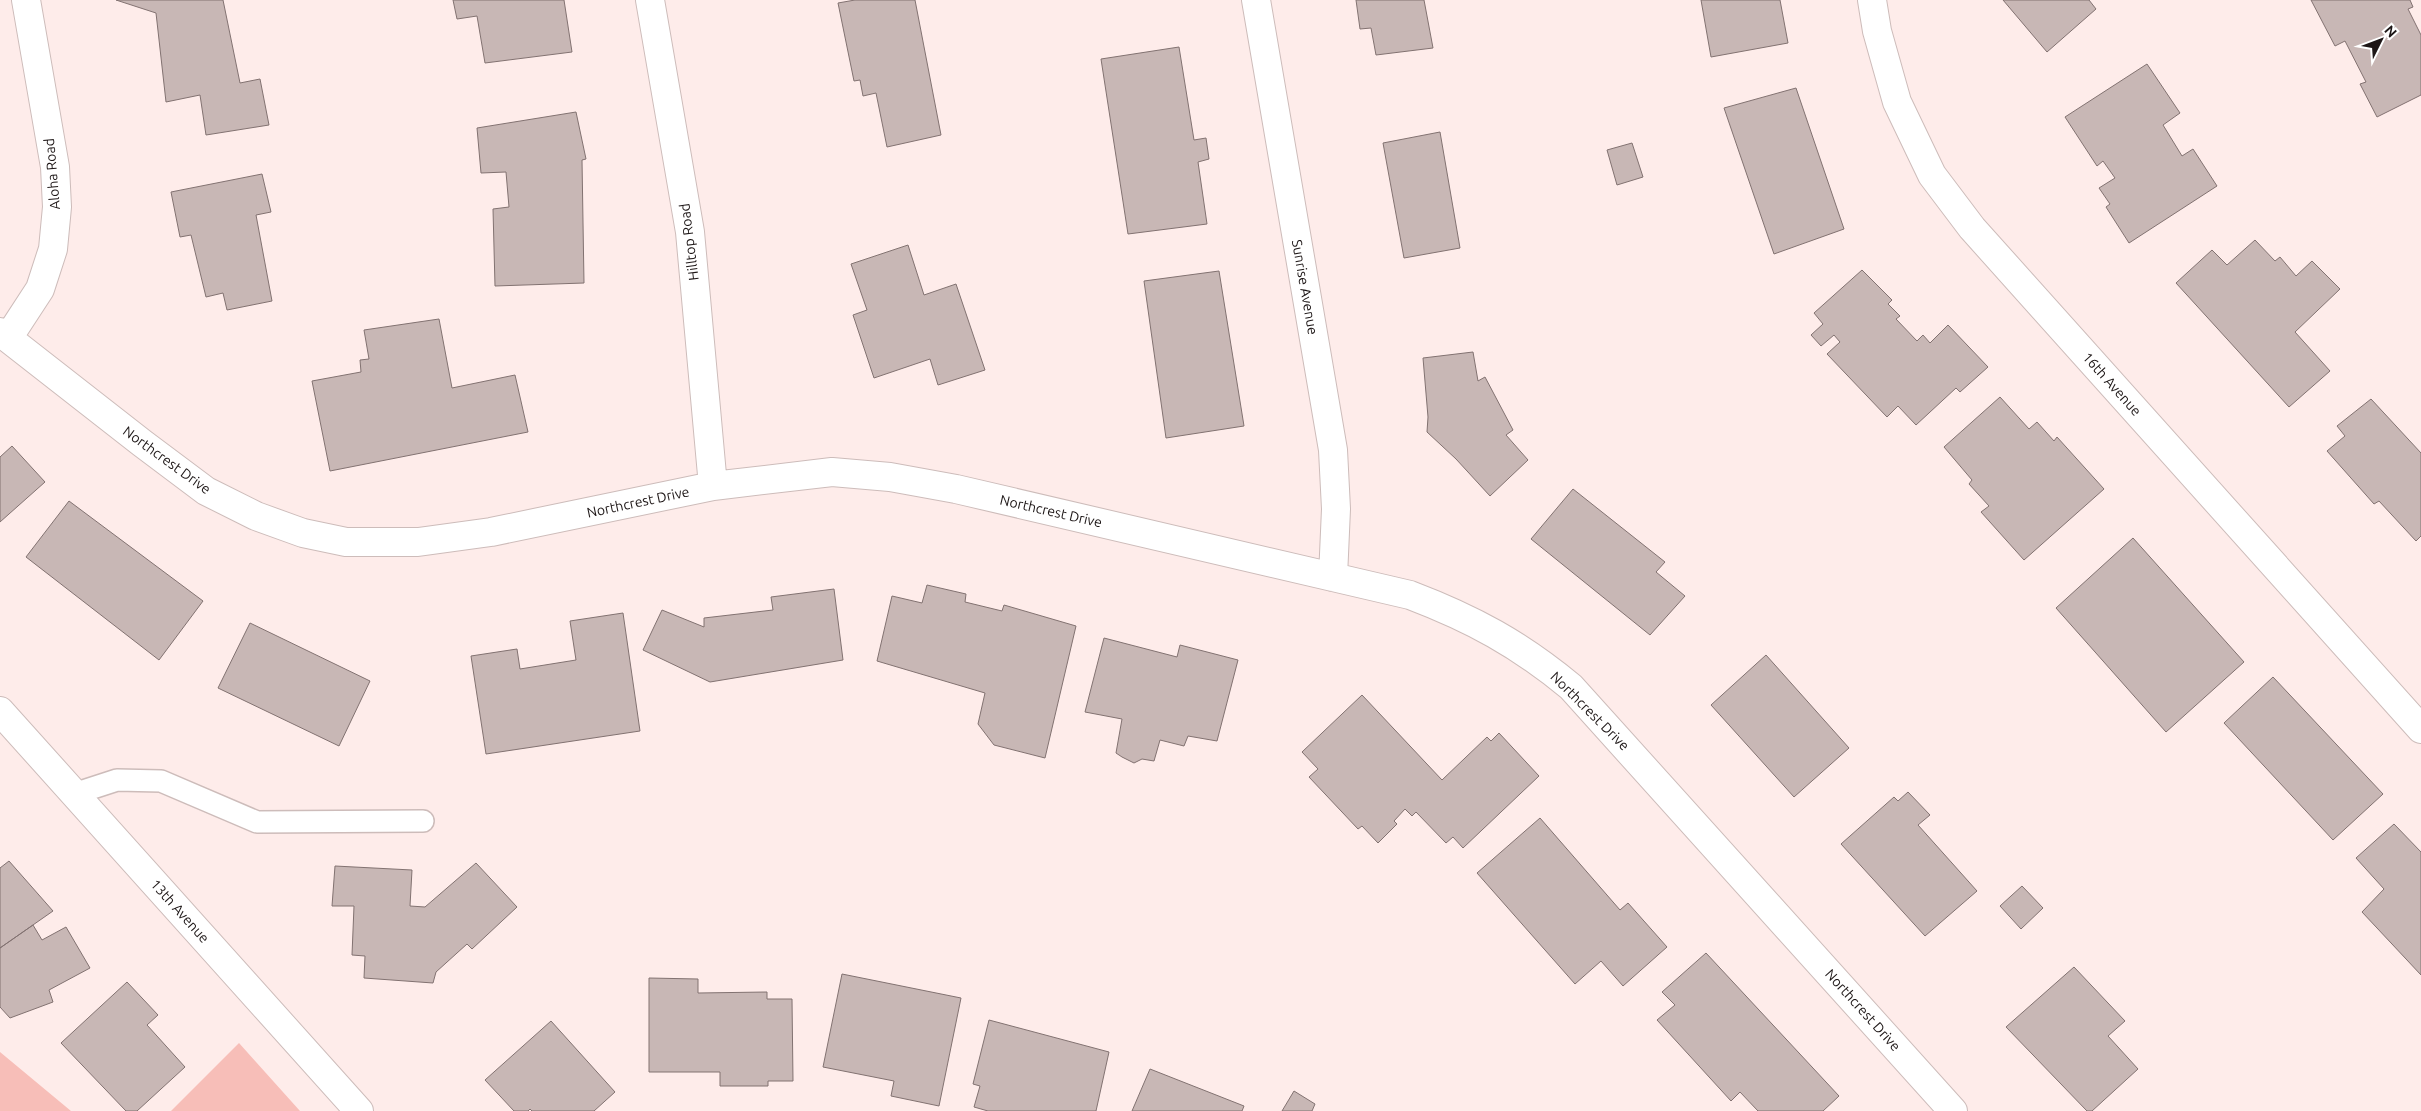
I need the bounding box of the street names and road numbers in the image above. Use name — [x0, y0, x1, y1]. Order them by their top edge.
street label: Aloha Road — [41, 138, 63, 210]
street label: Hilltop Road — [676, 202, 702, 282]
street label: Sunrise Avenue — [1289, 238, 1321, 336]
street label: 16th Avenue — [2079, 349, 2145, 419]
street label: Northcrest Drive — [120, 423, 214, 497]
street label: Northcrest Drive — [585, 483, 691, 521]
street label: Northcrest Drive — [998, 491, 1104, 531]
street label: Northcrest Drive — [1547, 668, 1633, 754]
street label: 13th Avenue — [147, 876, 213, 946]
street label: Northcrest Drive — [1822, 966, 1904, 1054]

